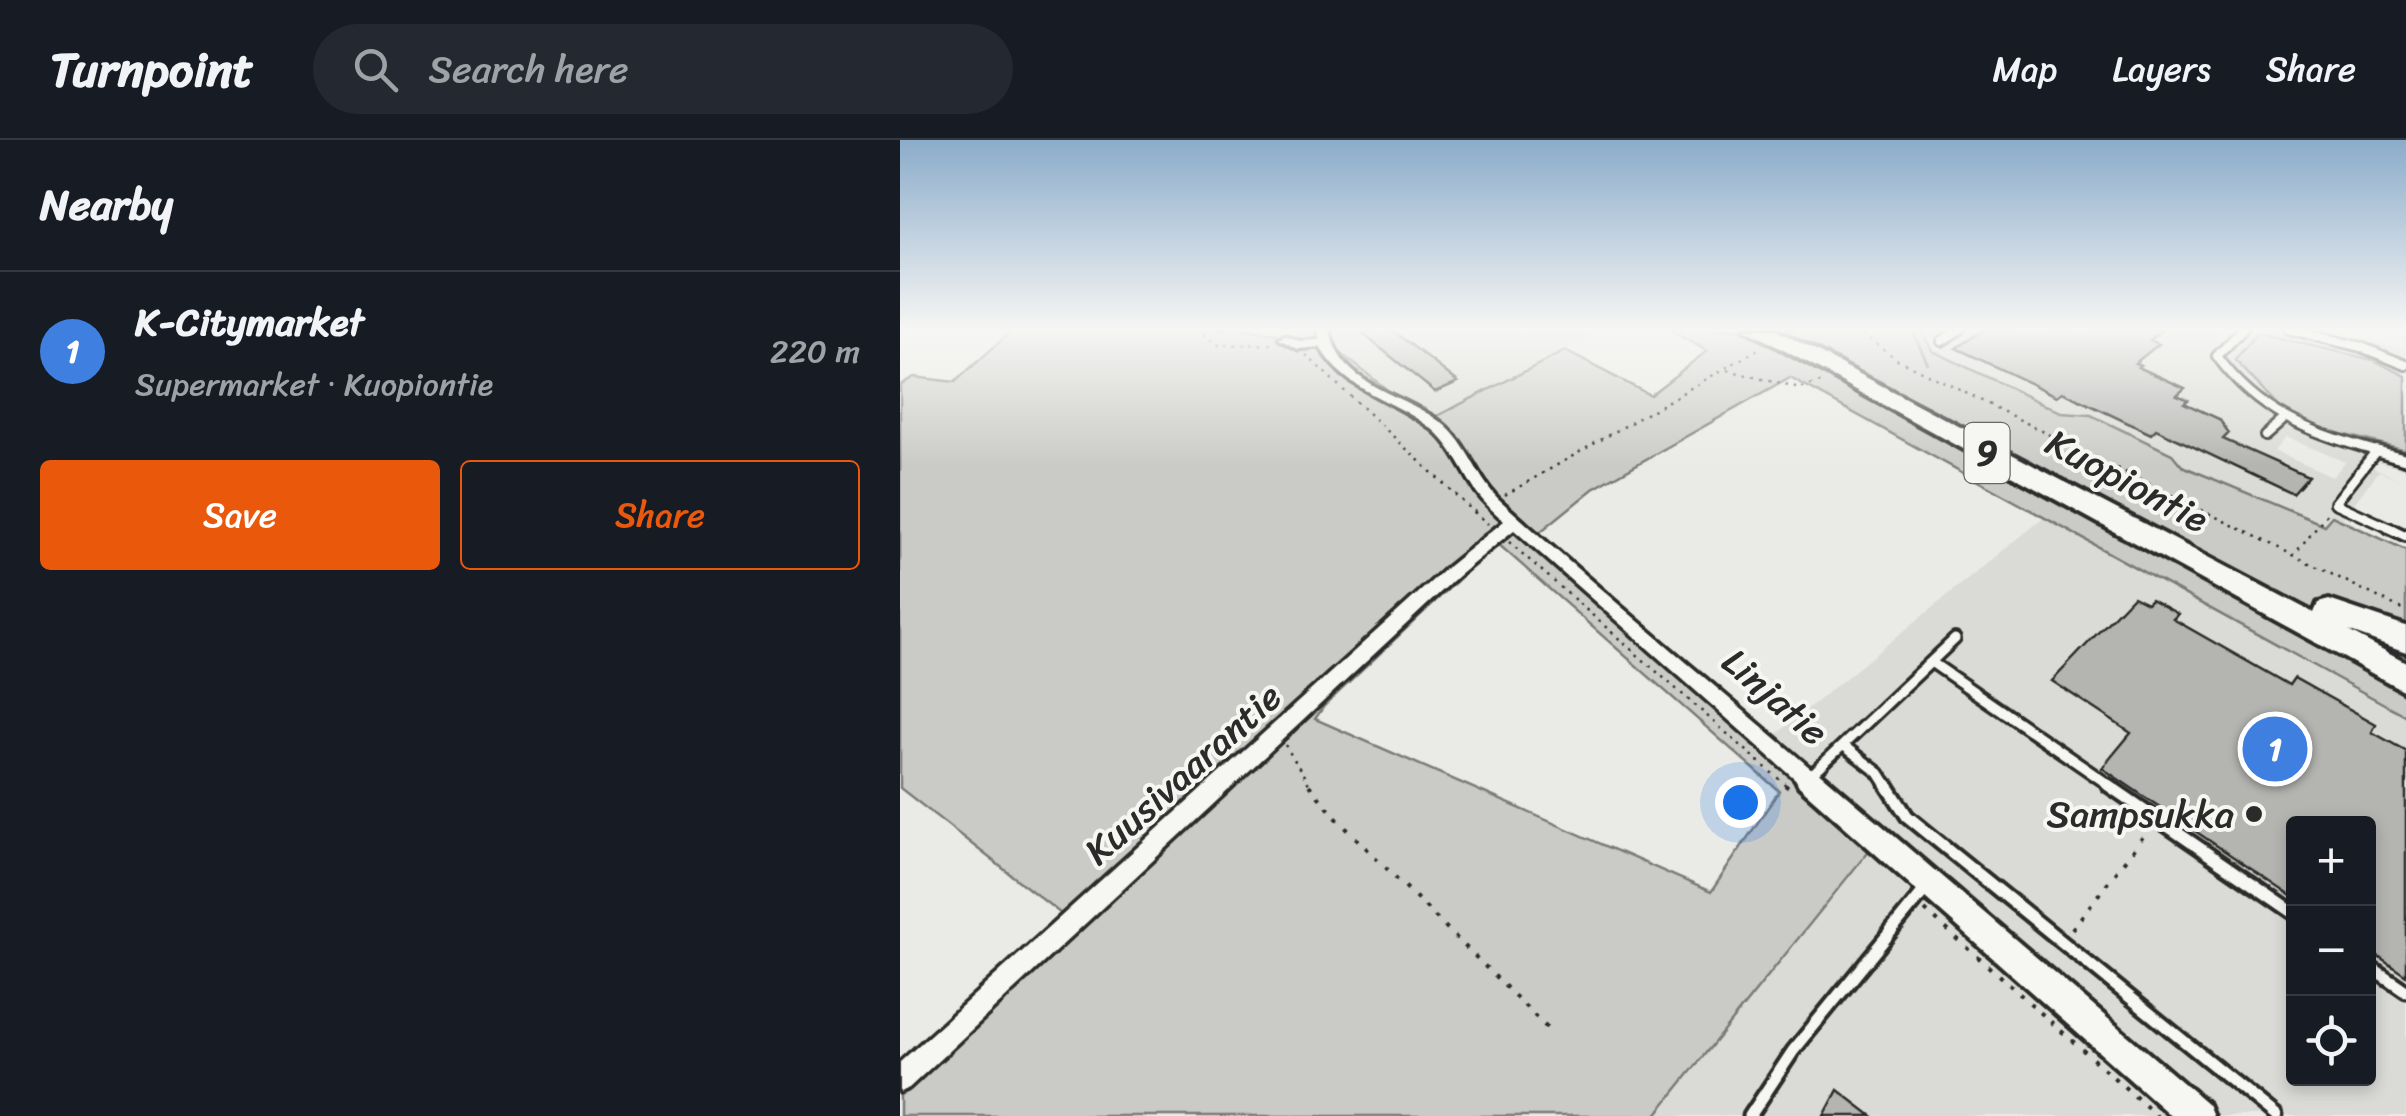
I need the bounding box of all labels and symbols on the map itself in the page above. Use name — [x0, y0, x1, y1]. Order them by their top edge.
street label: Kuopiontie — [2033, 410, 2221, 552]
road number: 9 — [1964, 423, 2010, 483]
street label: Linjatie — [1706, 631, 1844, 763]
street label: Kuusivaarantie — [1068, 666, 1298, 882]
pin: 1 — [2242, 712, 2308, 786]
your location — [1715, 777, 1766, 828]
place label: Sampsukka — [2046, 781, 2234, 848]
marker: Sampsukka — [2243, 803, 2265, 825]

